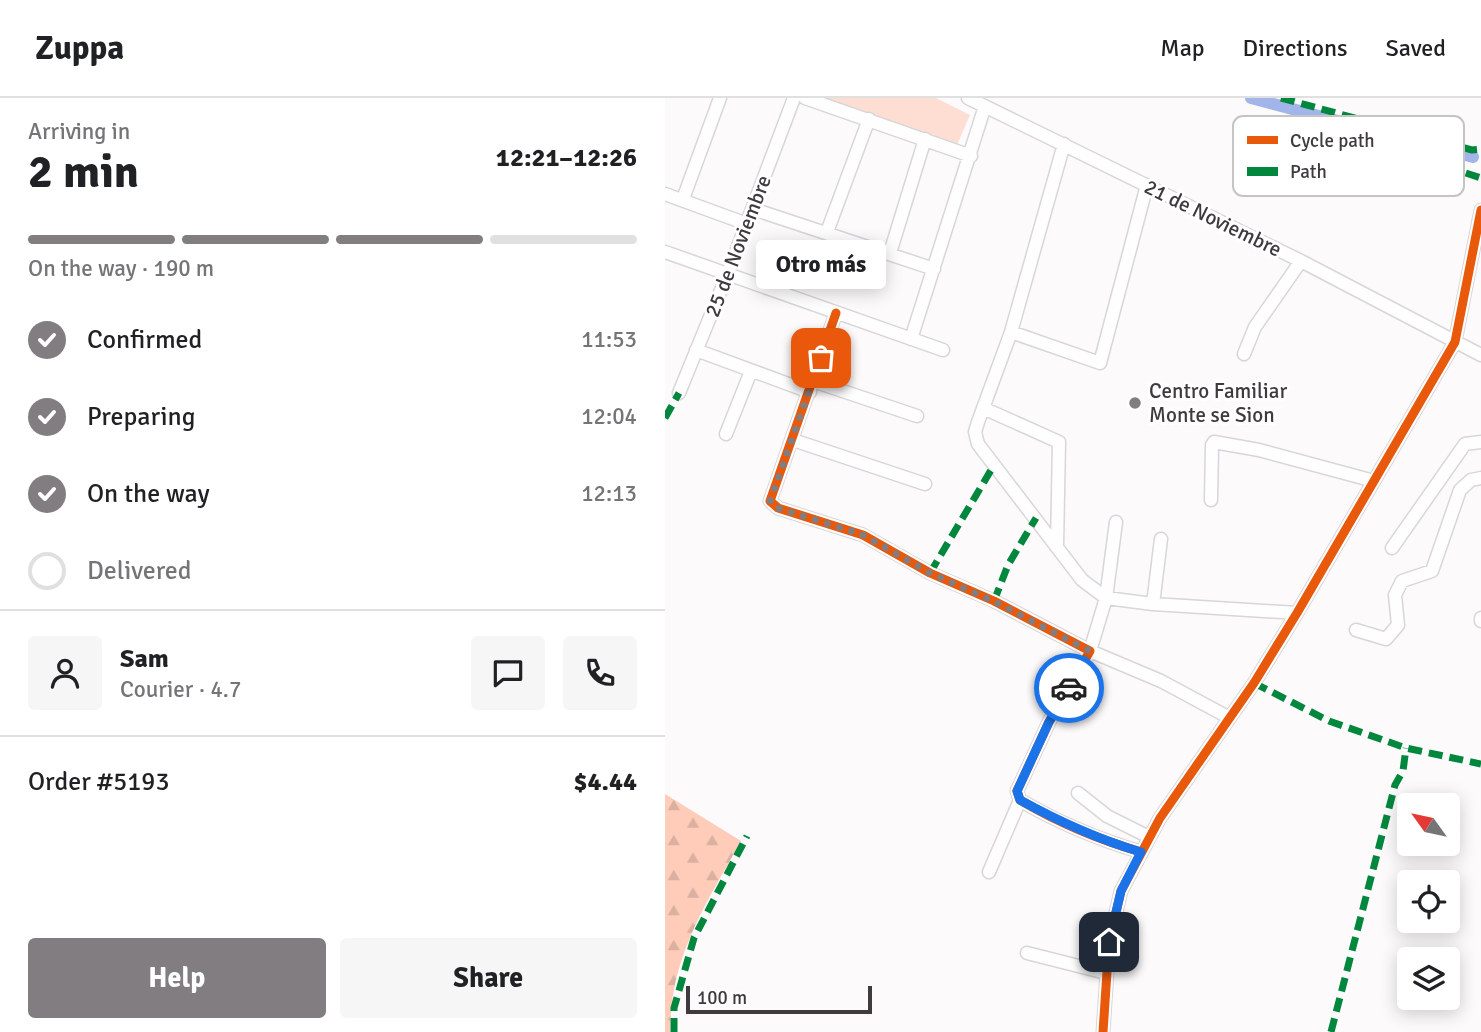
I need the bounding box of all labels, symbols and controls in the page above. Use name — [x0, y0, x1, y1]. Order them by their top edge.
text: Zuppa — [35, 28, 124, 69]
text: Map — [1160, 33, 1205, 63]
text: Directions — [1243, 33, 1348, 63]
text: Saved — [1386, 33, 1446, 63]
legend — [1233, 116, 1464, 196]
text: Arriving in — [28, 117, 130, 146]
text: Cycle path — [1290, 129, 1375, 153]
text: 12:21–12:26 — [496, 142, 637, 174]
text: 2 min — [28, 144, 139, 200]
text: Path — [1290, 160, 1327, 184]
street label: 25 de Noviembre — [699, 171, 777, 321]
street label: 21 de Noviembre — [1140, 174, 1286, 262]
callout: Otro más — [756, 239, 886, 288]
text: Otro más — [776, 250, 866, 279]
text: On the way · 190 m — [28, 254, 214, 283]
icon: check — [28, 321, 66, 359]
text: Confirmed — [87, 324, 202, 356]
text: 11:53 — [581, 325, 637, 354]
pin — [791, 328, 851, 388]
icon: bag — [802, 339, 840, 377]
place label: Centro Familiar Monte se Sion — [1149, 378, 1287, 428]
marker: Centro Familiar Monte se Sion — [1127, 395, 1143, 411]
icon: check — [28, 398, 66, 436]
text: Preparing — [87, 401, 195, 433]
text: 12:04 — [581, 402, 637, 431]
icon: check — [28, 475, 66, 513]
text: On the way — [87, 478, 210, 510]
text: 12:13 — [581, 479, 637, 508]
text: Delivered — [87, 555, 192, 587]
button: person — [28, 636, 102, 710]
button: chat — [471, 636, 545, 710]
button: phone — [563, 636, 637, 710]
text: Sam — [120, 643, 169, 675]
courier — [1034, 653, 1104, 723]
icon: car — [1050, 669, 1088, 707]
text: Courier · 4.7 — [120, 675, 241, 704]
text: Order #5193 — [28, 766, 169, 798]
text: $4.44 — [573, 766, 637, 798]
north arrow — [1397, 793, 1459, 856]
map controls — [1397, 793, 1460, 1010]
button: locate — [1397, 870, 1460, 933]
pin — [1079, 912, 1139, 972]
icon: home — [1090, 923, 1128, 961]
button: Help — [28, 938, 326, 1018]
button: Share — [340, 938, 637, 1018]
button: layers — [1397, 947, 1460, 1010]
scale bar — [686, 983, 871, 1015]
text: 100 m — [697, 986, 747, 1010]

